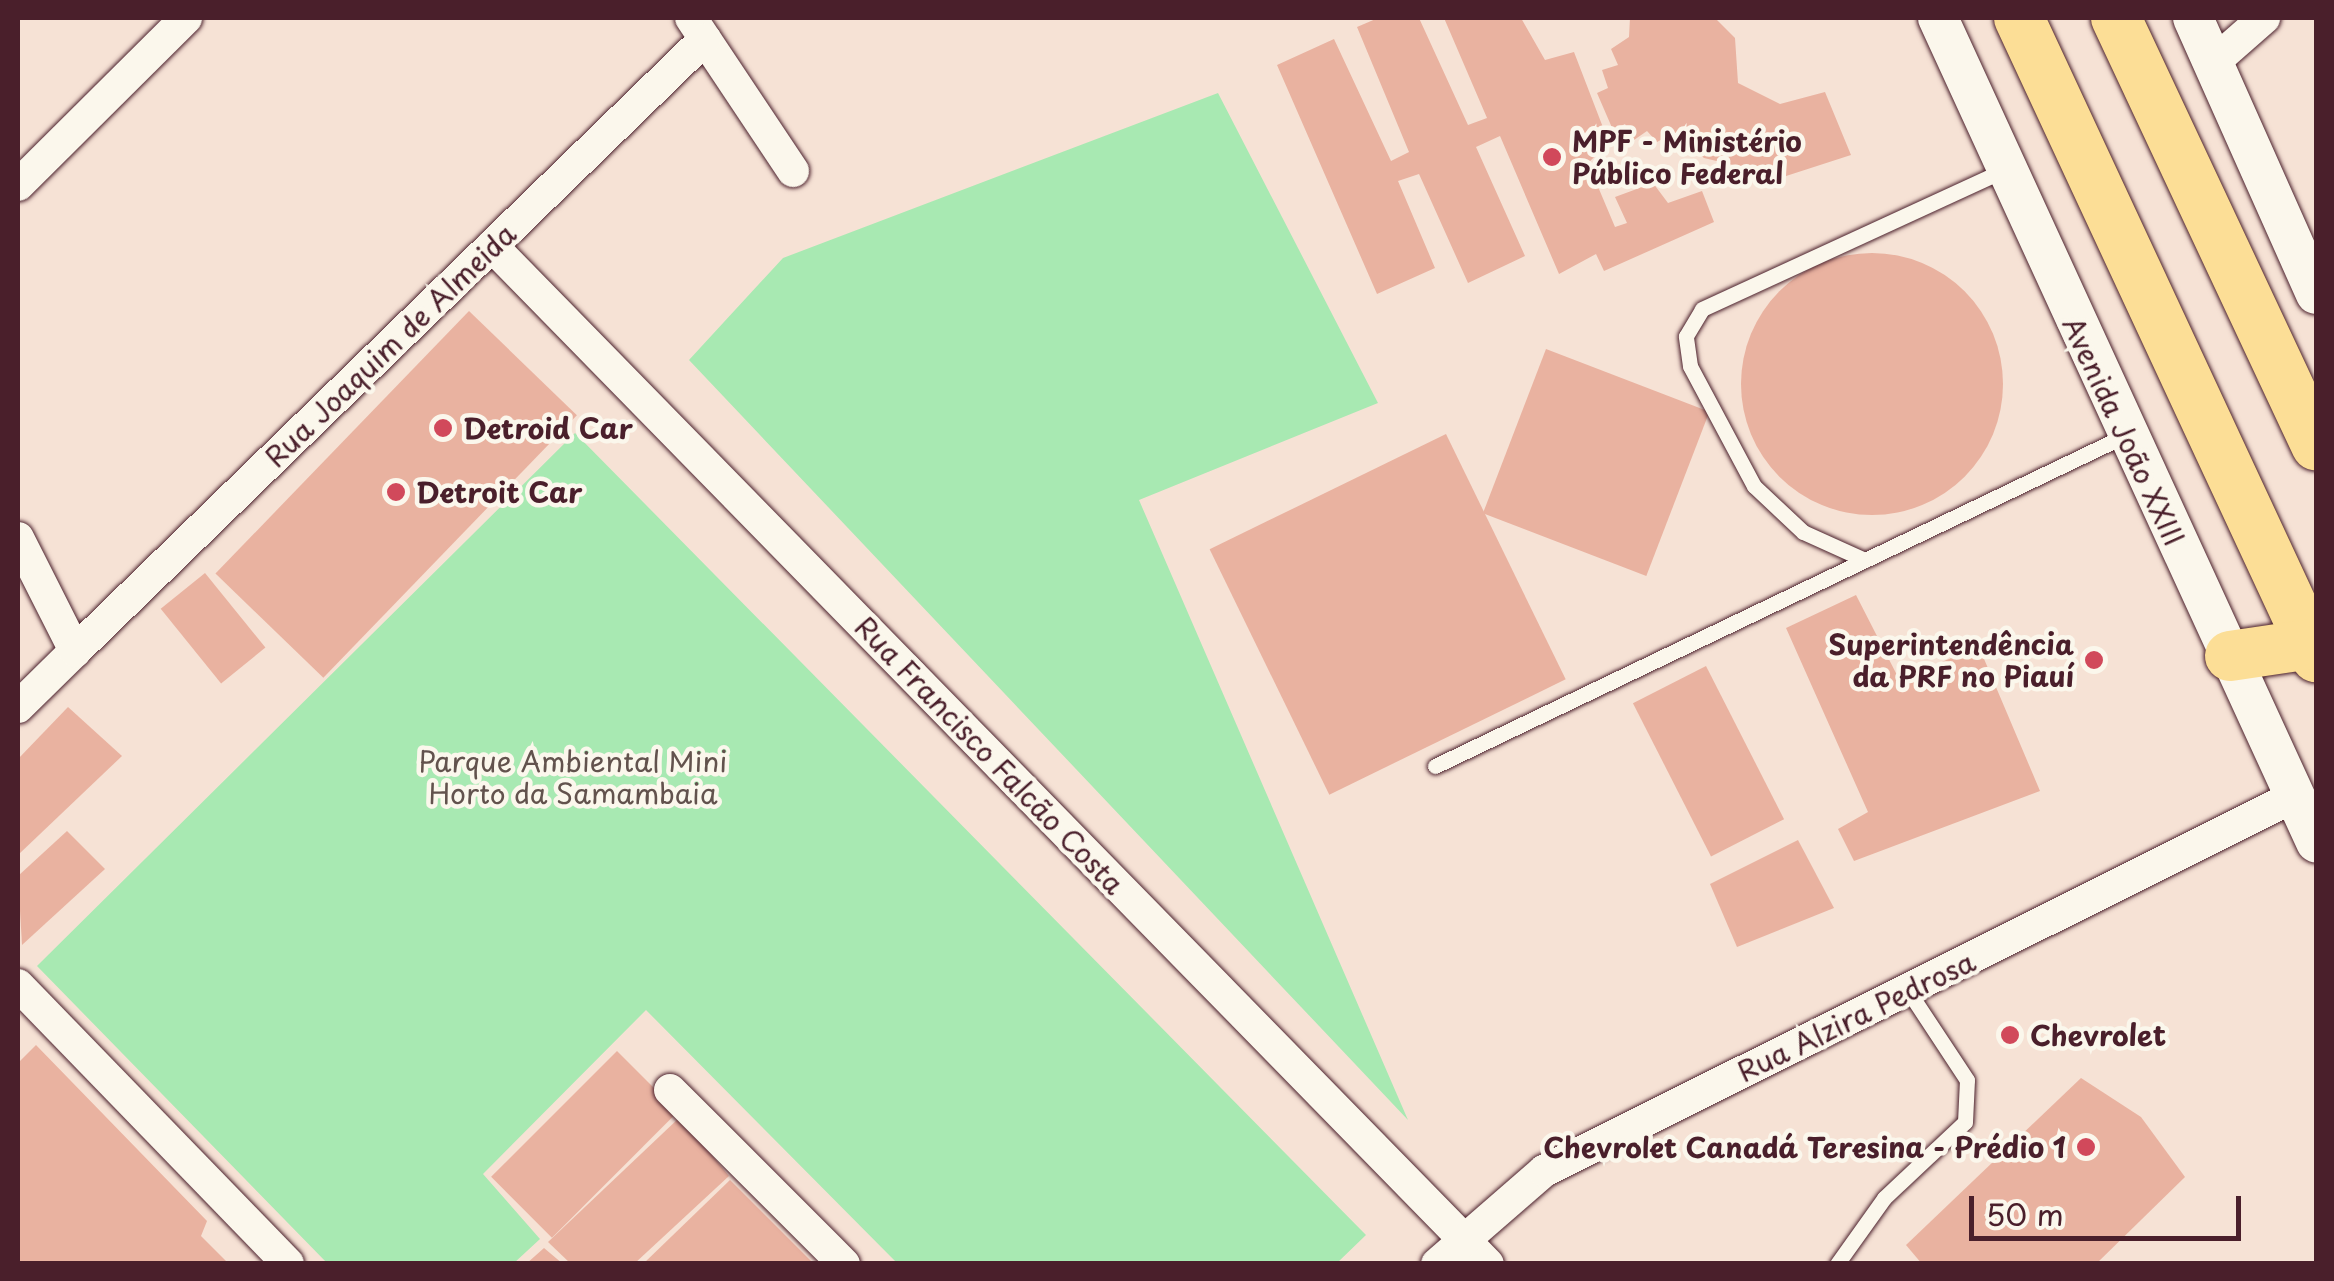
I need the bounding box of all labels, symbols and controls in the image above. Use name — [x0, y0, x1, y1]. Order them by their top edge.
place label: MPF - Ministério Público Federal — [1572, 124, 1803, 190]
marker: MPF - Ministério Público Federal — [1541, 146, 1563, 168]
street label: Rua Joaquim de Almeida — [257, 216, 523, 474]
street label: Avenida João XXIII — [2056, 311, 2192, 551]
place label: Detroid Car — [463, 411, 634, 445]
marker: Detroid Car — [432, 417, 454, 439]
place label: Detroit Car — [416, 475, 583, 509]
marker: Detroit Car — [385, 481, 407, 503]
street label: Rua Francisco Falcão Costa — [848, 608, 1132, 902]
place label: Superintendência da PRF no Piauí — [1829, 627, 2074, 693]
marker: Superintendência da PRF no Piauí — [2083, 649, 2105, 671]
park label: Parque Ambiental Mini Horto da Samambaia — [419, 744, 727, 810]
street label: Rua Alzira Pedrosa — [1733, 944, 1979, 1088]
place label: Chevrolet — [2030, 1018, 2166, 1052]
marker: Chevrolet — [1999, 1024, 2021, 1046]
place label: Chevrolet Canadá Teresina - Prédio 1 — [1538, 1130, 2066, 1164]
marker: Chevrolet Canadá Teresina - Prédio 1 — [2075, 1136, 2097, 1158]
scale bar — [1974, 1176, 2246, 1238]
text: 50 m — [1986, 1191, 2064, 1236]

